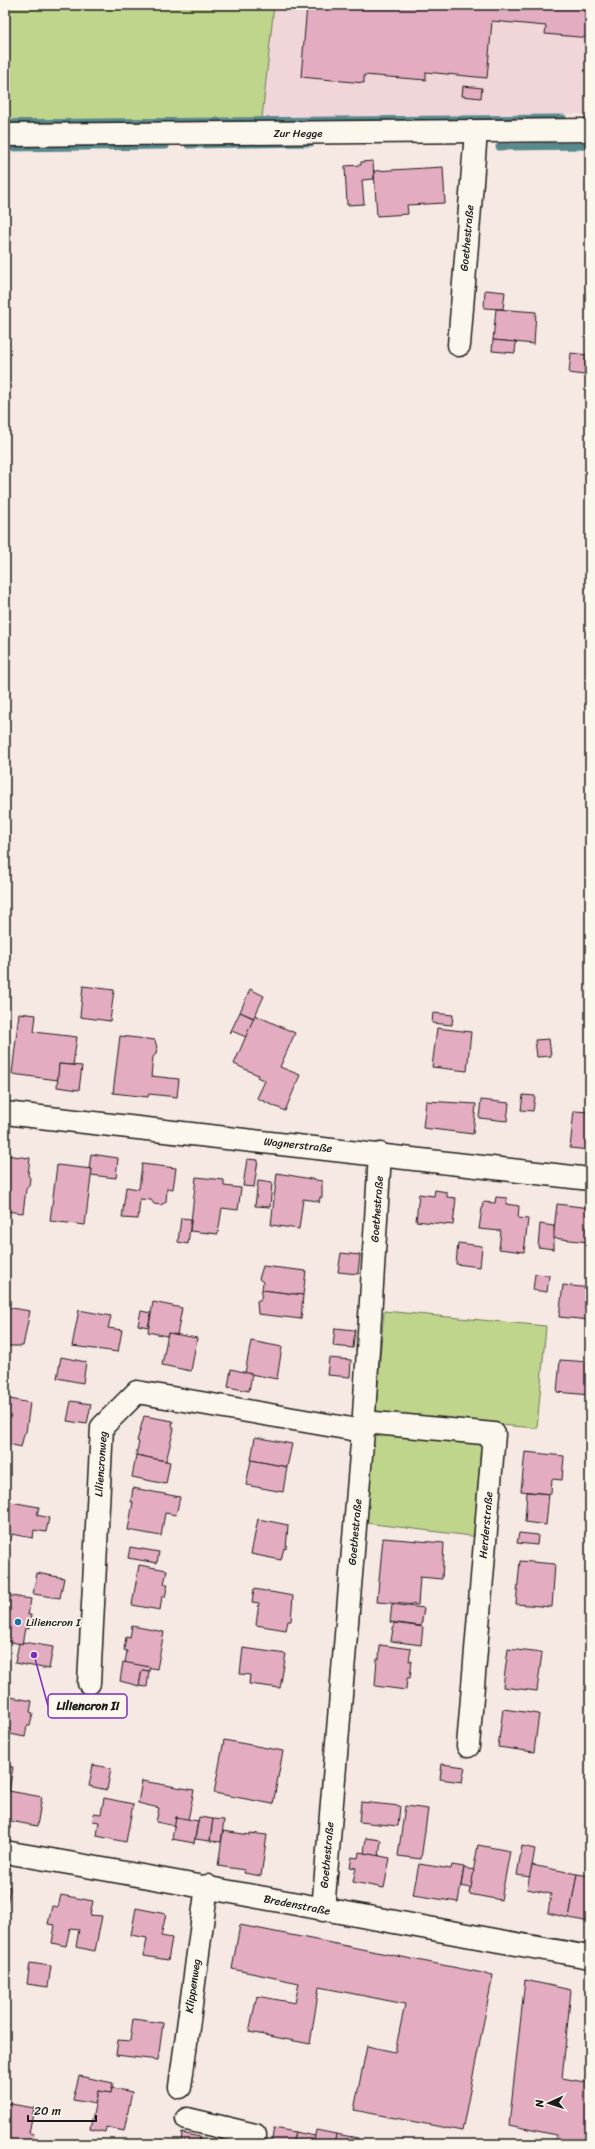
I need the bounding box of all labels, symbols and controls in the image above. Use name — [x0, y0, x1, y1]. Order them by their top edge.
street label: Zur Hegge — [273, 124, 323, 143]
street label: Goethestraße — [455, 204, 479, 272]
street label: Wagnerstraße — [263, 1132, 334, 1158]
street label: Goethestraße — [365, 1175, 389, 1243]
street label: Liliencronweg — [89, 1430, 113, 1498]
street label: Herderstraße — [474, 1490, 498, 1559]
street label: Goethestraße — [343, 1498, 367, 1566]
place label: Liliencron I — [26, 1613, 81, 1632]
marker: Liliencron I — [13, 1617, 23, 1627]
callout: Liliencron II — [48, 1694, 127, 1718]
text: Liliencron II — [57, 1695, 120, 1717]
street label: Goethestraße — [315, 1821, 339, 1889]
street label: Bredenstraße — [262, 1889, 332, 1921]
street label: Klippenweg — [180, 1957, 206, 2014]
north arrow — [529, 2083, 569, 2123]
scale bar — [28, 2097, 96, 2123]
text: N — [530, 2099, 549, 2109]
text: 20 m — [34, 2100, 61, 2122]

